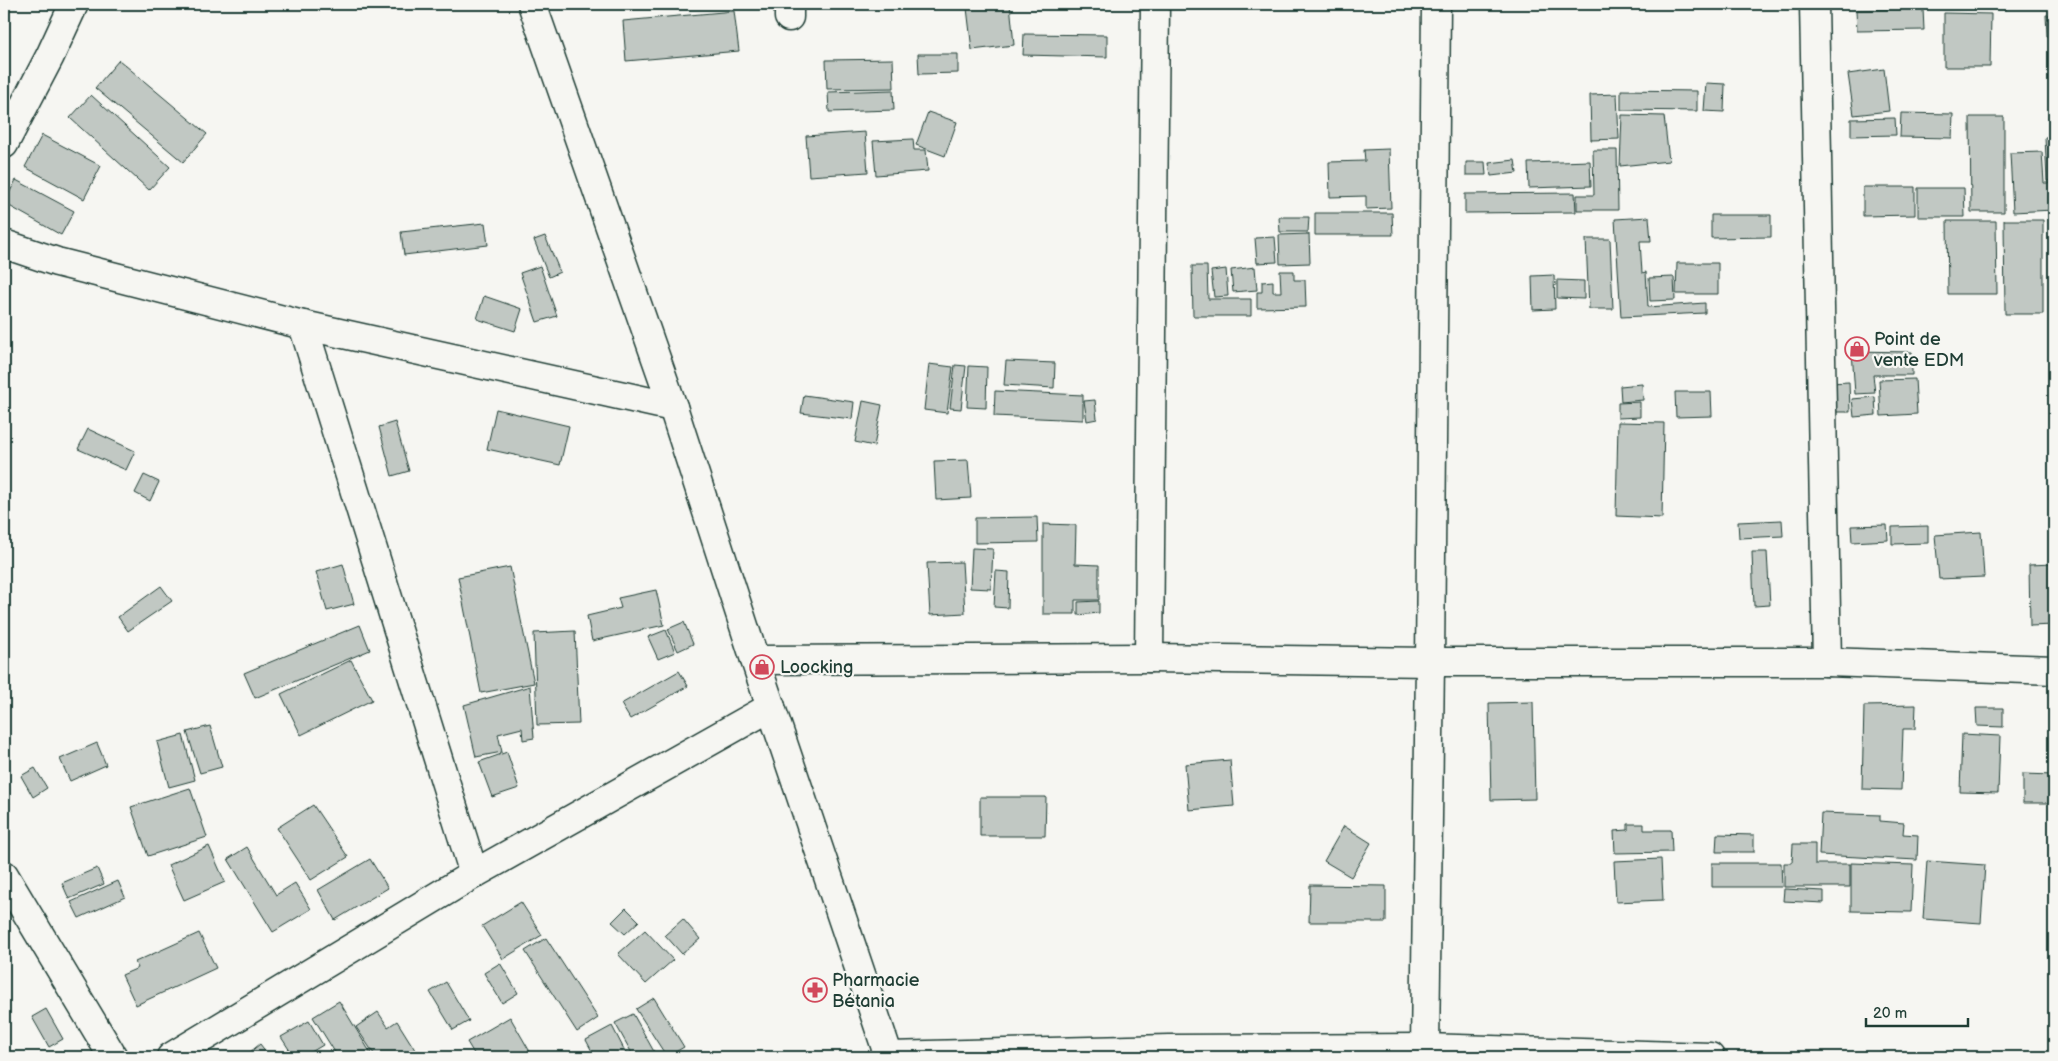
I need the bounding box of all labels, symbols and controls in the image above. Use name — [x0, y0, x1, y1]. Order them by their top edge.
place label: Point de vente EDM — [1873, 329, 1964, 371]
shop icon: Point de vente EDM — [1844, 336, 1870, 362]
shop icon: Loocking — [749, 654, 775, 680]
place label: Loocking — [780, 657, 853, 678]
place label: Pharmacie Bétania — [832, 970, 920, 1012]
pharmacy icon: Pharmacie Bétania — [802, 977, 828, 1003]
scale bar — [1866, 996, 1968, 1028]
text: 20 m — [1873, 1004, 1907, 1023]

